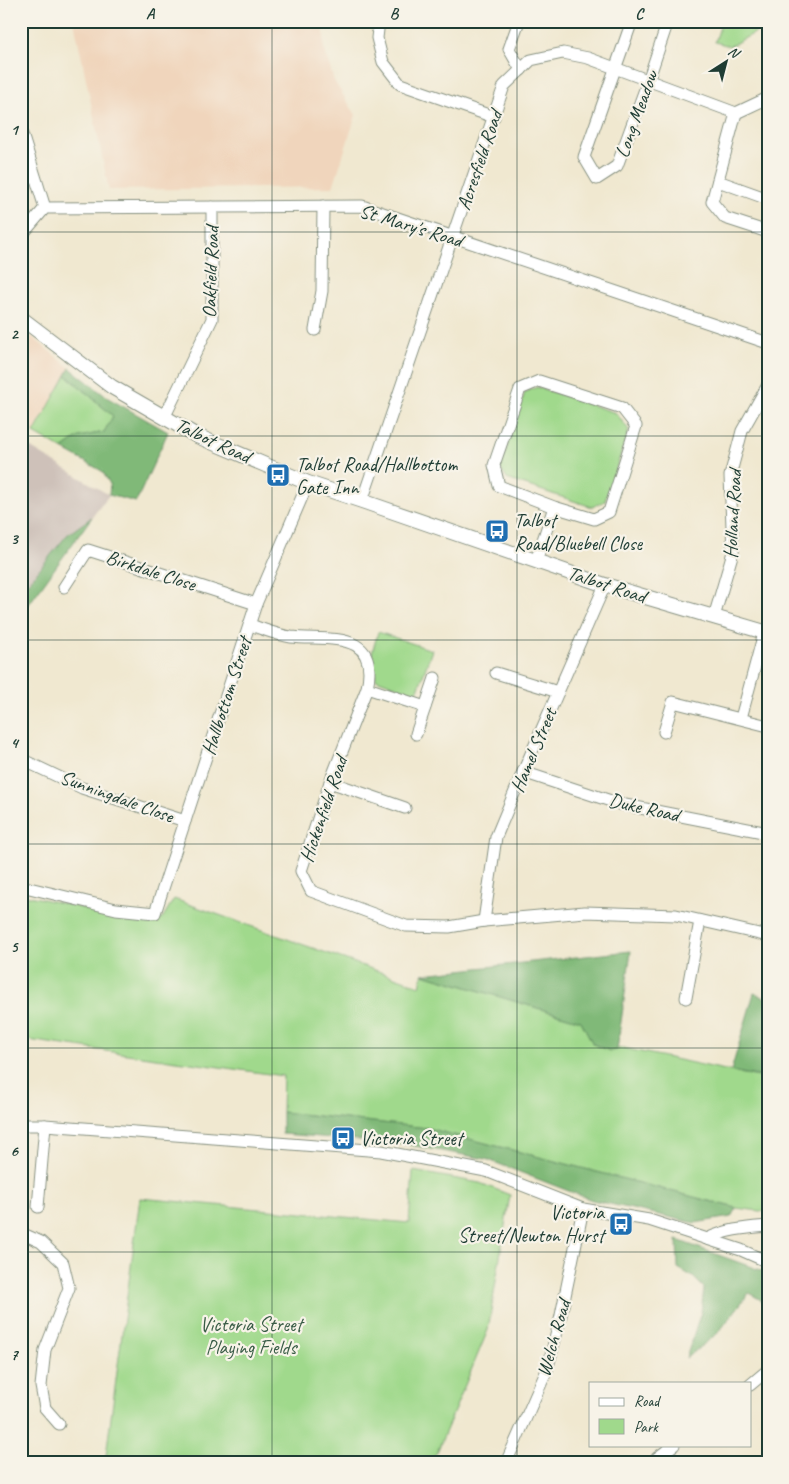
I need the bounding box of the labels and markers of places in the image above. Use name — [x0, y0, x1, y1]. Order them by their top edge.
place label: Talbot Road/Hallbottom Gate Inn — [296, 452, 458, 500]
bus stop icon: Talbot Road/Hallbottom Gate Inn — [265, 462, 291, 488]
place label: Talbot Road/Bluebell Close — [514, 508, 643, 556]
bus stop icon: Talbot Road/Bluebell Close — [484, 518, 510, 544]
bus stop icon: Victoria Street — [330, 1125, 356, 1151]
place label: Victoria Street — [360, 1126, 466, 1151]
place label: Victoria Street/Newton Hurst — [458, 1200, 607, 1248]
bus stop icon: Victoria Street/Newton Hurst — [608, 1211, 634, 1237]

